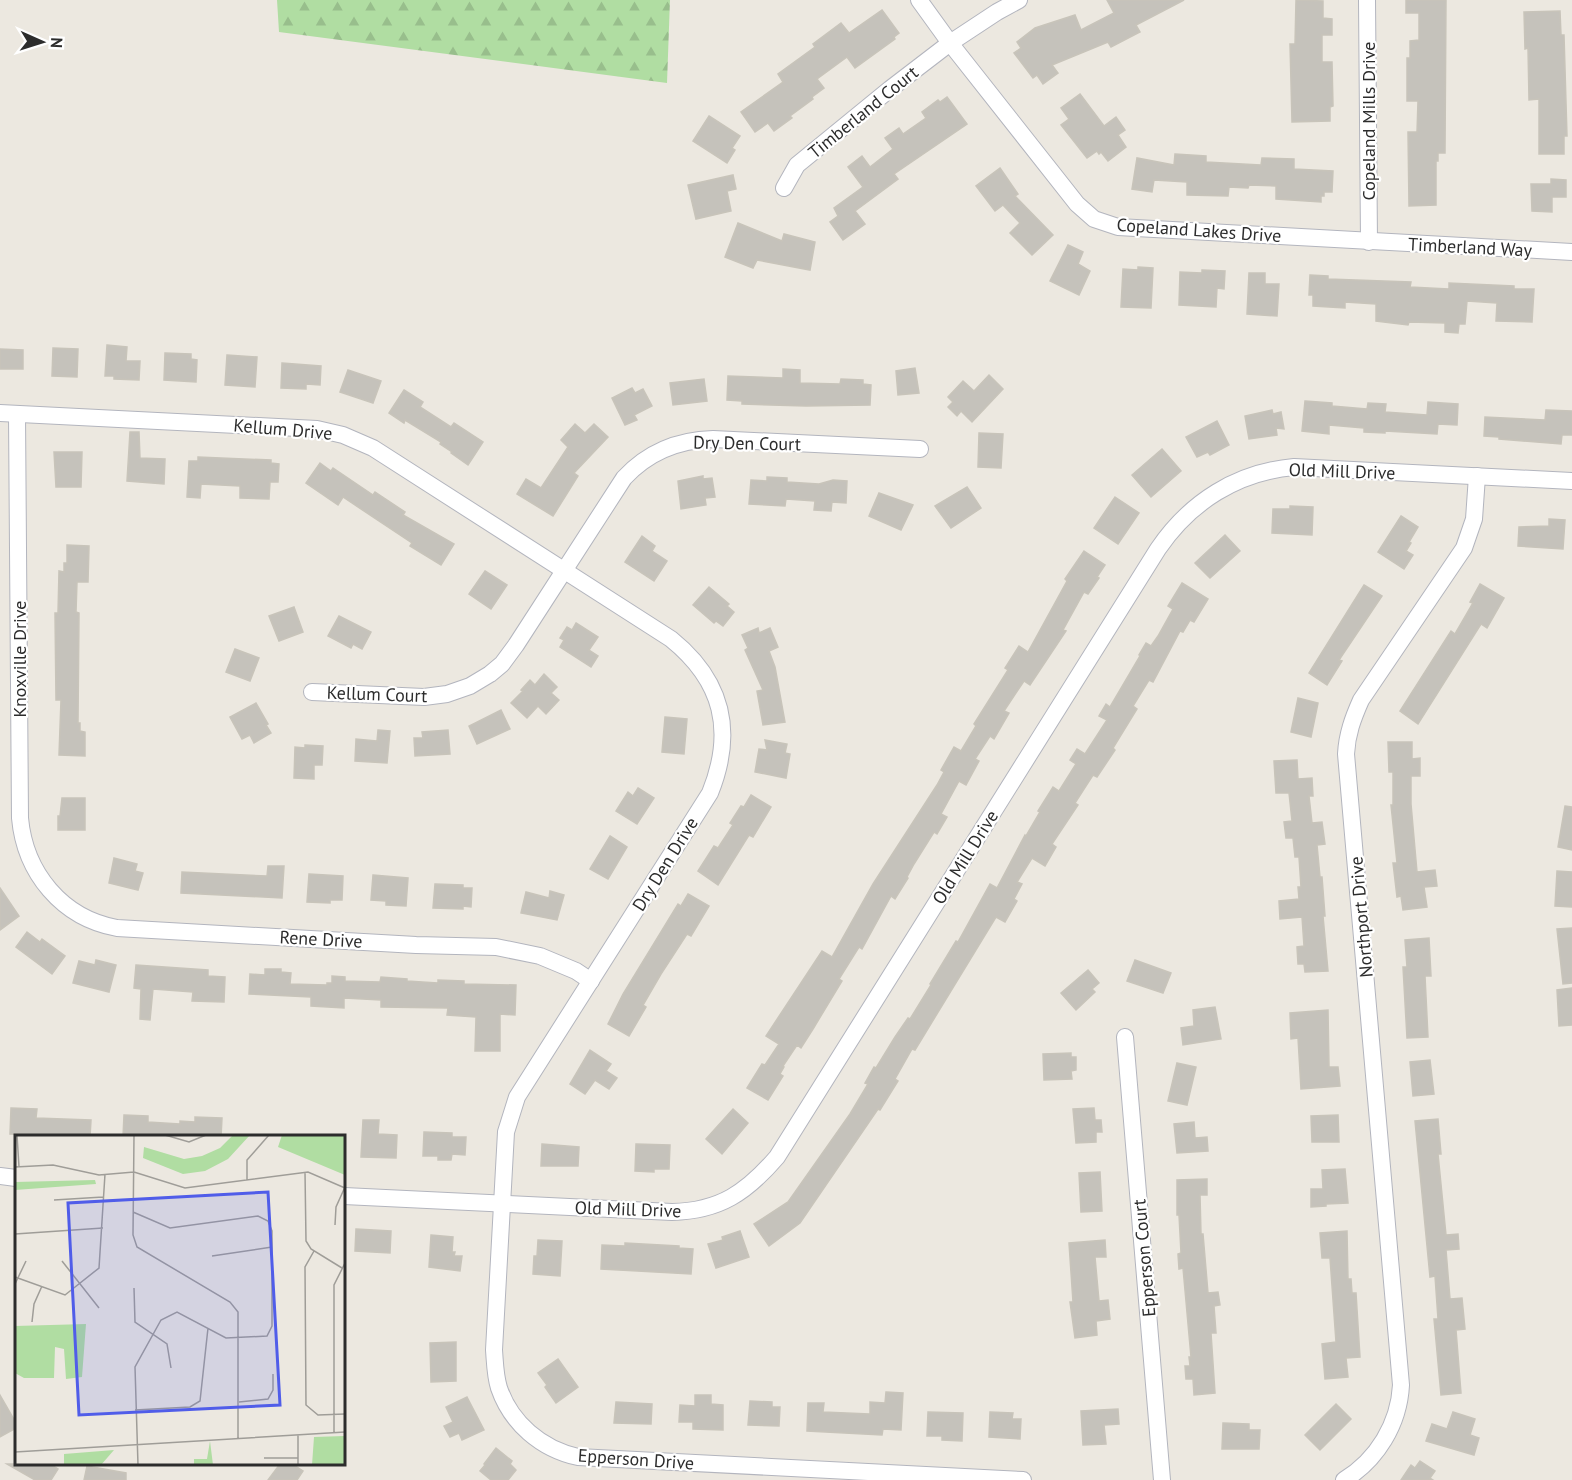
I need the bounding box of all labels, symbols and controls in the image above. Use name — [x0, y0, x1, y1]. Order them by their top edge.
north arrow — [12, 12, 72, 72]
text: N — [47, 37, 67, 49]
street label: Copeland Mills Drive — [1357, 42, 1380, 201]
street label: Timberland Court — [803, 61, 923, 163]
street label: Copeland Lakes Drive — [1116, 213, 1282, 247]
street label: Timberland Way — [1407, 232, 1533, 262]
street label: Kellum Drive — [233, 413, 333, 445]
street label: Dry Den Court — [693, 431, 801, 455]
street label: Old Mill Drive — [1288, 458, 1396, 484]
street label: Knoxville Drive — [8, 601, 31, 717]
street label: Kellum Court — [326, 681, 428, 707]
street label: Old Mill Drive — [927, 806, 1003, 908]
street label: Dry Den Drive — [627, 813, 703, 915]
street label: Northport Drive — [1344, 855, 1378, 979]
street label: Rene Drive — [279, 925, 363, 953]
inset map — [15, 1135, 345, 1465]
street label: Old Mill Drive — [574, 1196, 682, 1222]
street label: Epperson Court — [1127, 1198, 1161, 1318]
street label: Epperson Drive — [577, 1443, 695, 1475]

